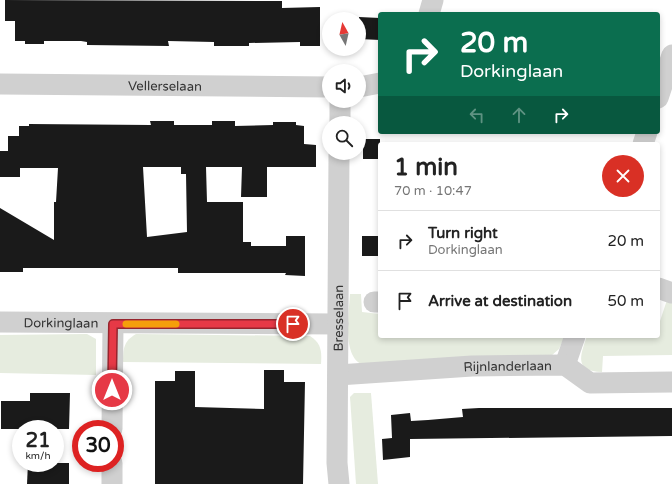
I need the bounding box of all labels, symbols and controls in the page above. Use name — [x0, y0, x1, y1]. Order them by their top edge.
north arrow — [322, 12, 366, 56]
map controls — [322, 12, 366, 160]
text: 20 m — [460, 26, 528, 60]
icon: right — [394, 28, 446, 80]
text: Dorkinglaan — [460, 60, 563, 82]
button: sound — [322, 64, 366, 108]
street label: Vellerselaan — [128, 78, 202, 95]
icon: left — [466, 104, 488, 126]
icon: ahead — [508, 104, 530, 126]
icon: right — [550, 104, 572, 126]
button: search — [322, 116, 366, 160]
text: 1 min — [394, 153, 458, 182]
button: close — [602, 155, 644, 197]
text: 70 m · 10:47 — [394, 183, 472, 199]
text: Turn right — [428, 224, 498, 242]
icon: right — [394, 230, 416, 252]
text: 20 m — [607, 232, 644, 250]
text: Dorkinglaan — [428, 242, 503, 258]
street label: Bresselaan — [331, 285, 347, 352]
icon: arrive — [394, 290, 416, 312]
text: Arrive at destination — [428, 292, 572, 310]
text: 50 m — [607, 292, 644, 310]
pin — [276, 307, 310, 341]
icon: arrive — [282, 313, 304, 335]
street label: Dorkinglaan — [24, 315, 98, 332]
street label: Rijnlanderlaan — [463, 358, 552, 376]
position arrow — [91, 369, 133, 411]
speed limit sign: 30 — [72, 420, 124, 472]
text: 21 — [25, 429, 51, 453]
text: km/h — [25, 450, 51, 462]

